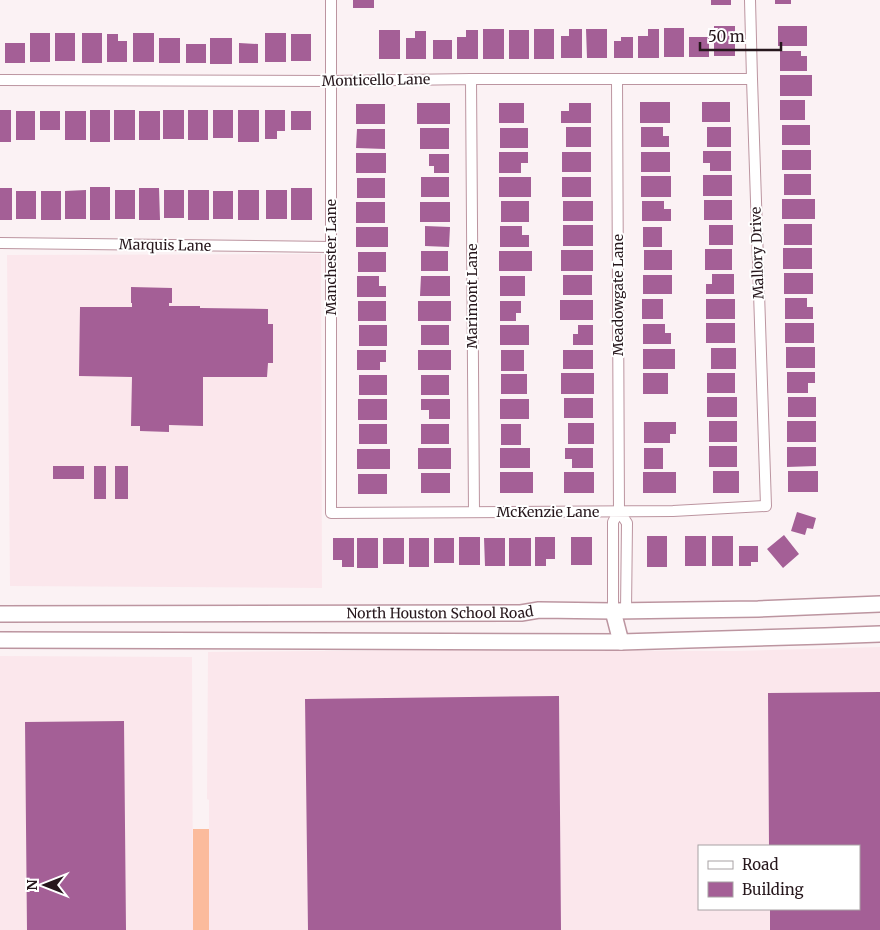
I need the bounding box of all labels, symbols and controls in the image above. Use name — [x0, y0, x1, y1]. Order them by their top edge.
scale bar — [700, 20, 781, 52]
text: 50 m — [708, 27, 745, 46]
street label: Monticello Lane — [322, 70, 430, 90]
street label: Manchester Lane — [322, 199, 340, 315]
street label: Mallory Drive — [746, 206, 768, 300]
street label: Meadowgate Lane — [609, 234, 627, 356]
street label: Marquis Lane — [119, 235, 211, 255]
street label: Marimont Lane — [463, 243, 481, 349]
street label: McKenzie Lane — [497, 503, 599, 521]
street label: North Houston School Road — [347, 602, 535, 622]
legend — [698, 845, 860, 910]
text: Road — [742, 855, 778, 874]
north arrow — [20, 860, 70, 910]
text: N — [23, 879, 41, 891]
text: Building — [742, 880, 804, 899]

